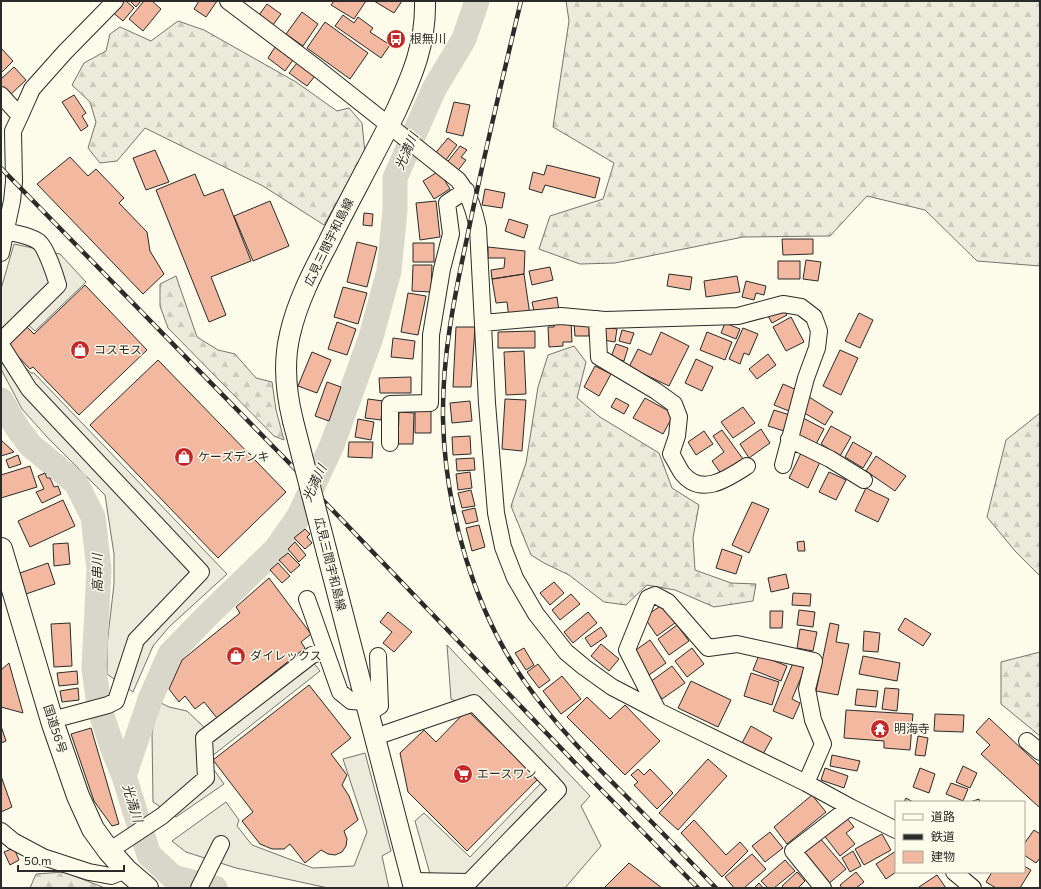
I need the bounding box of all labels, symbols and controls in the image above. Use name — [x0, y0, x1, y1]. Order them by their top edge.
bus stop icon: 根無川 — [385, 28, 407, 50]
place label: 根無川 — [410, 31, 446, 45]
water label: 光満川 — [391, 128, 422, 172]
street label: 広見三間宇和島線 — [301, 195, 355, 288]
shop icon: コスモス — [69, 339, 91, 361]
place label: コスモス — [94, 342, 142, 356]
shop icon: ケーズデンキ — [173, 446, 195, 468]
place label: ケーズデンキ — [198, 449, 269, 463]
water label: 光満川 — [299, 460, 330, 504]
street label: 広見三間宇和島線 — [313, 515, 349, 612]
water label: 高串川 — [89, 551, 105, 593]
shop icon: ダイレックス — [225, 645, 247, 667]
place label: ダイレックス — [250, 648, 322, 662]
street label: 国道56号 — [42, 703, 70, 755]
temple icon: 明海寺 — [869, 718, 891, 740]
place label: 明海寺 — [894, 721, 930, 735]
supermarket icon: エースワン — [452, 763, 474, 785]
place label: エースワン — [477, 766, 536, 780]
water label: 光満川 — [120, 782, 147, 826]
legend — [895, 801, 1025, 873]
text: 道路 — [931, 809, 955, 823]
text: 鉄道 — [931, 829, 955, 843]
scale bar — [18, 847, 124, 873]
text: 建物 — [931, 849, 955, 863]
text: 50 m — [24, 853, 52, 867]

